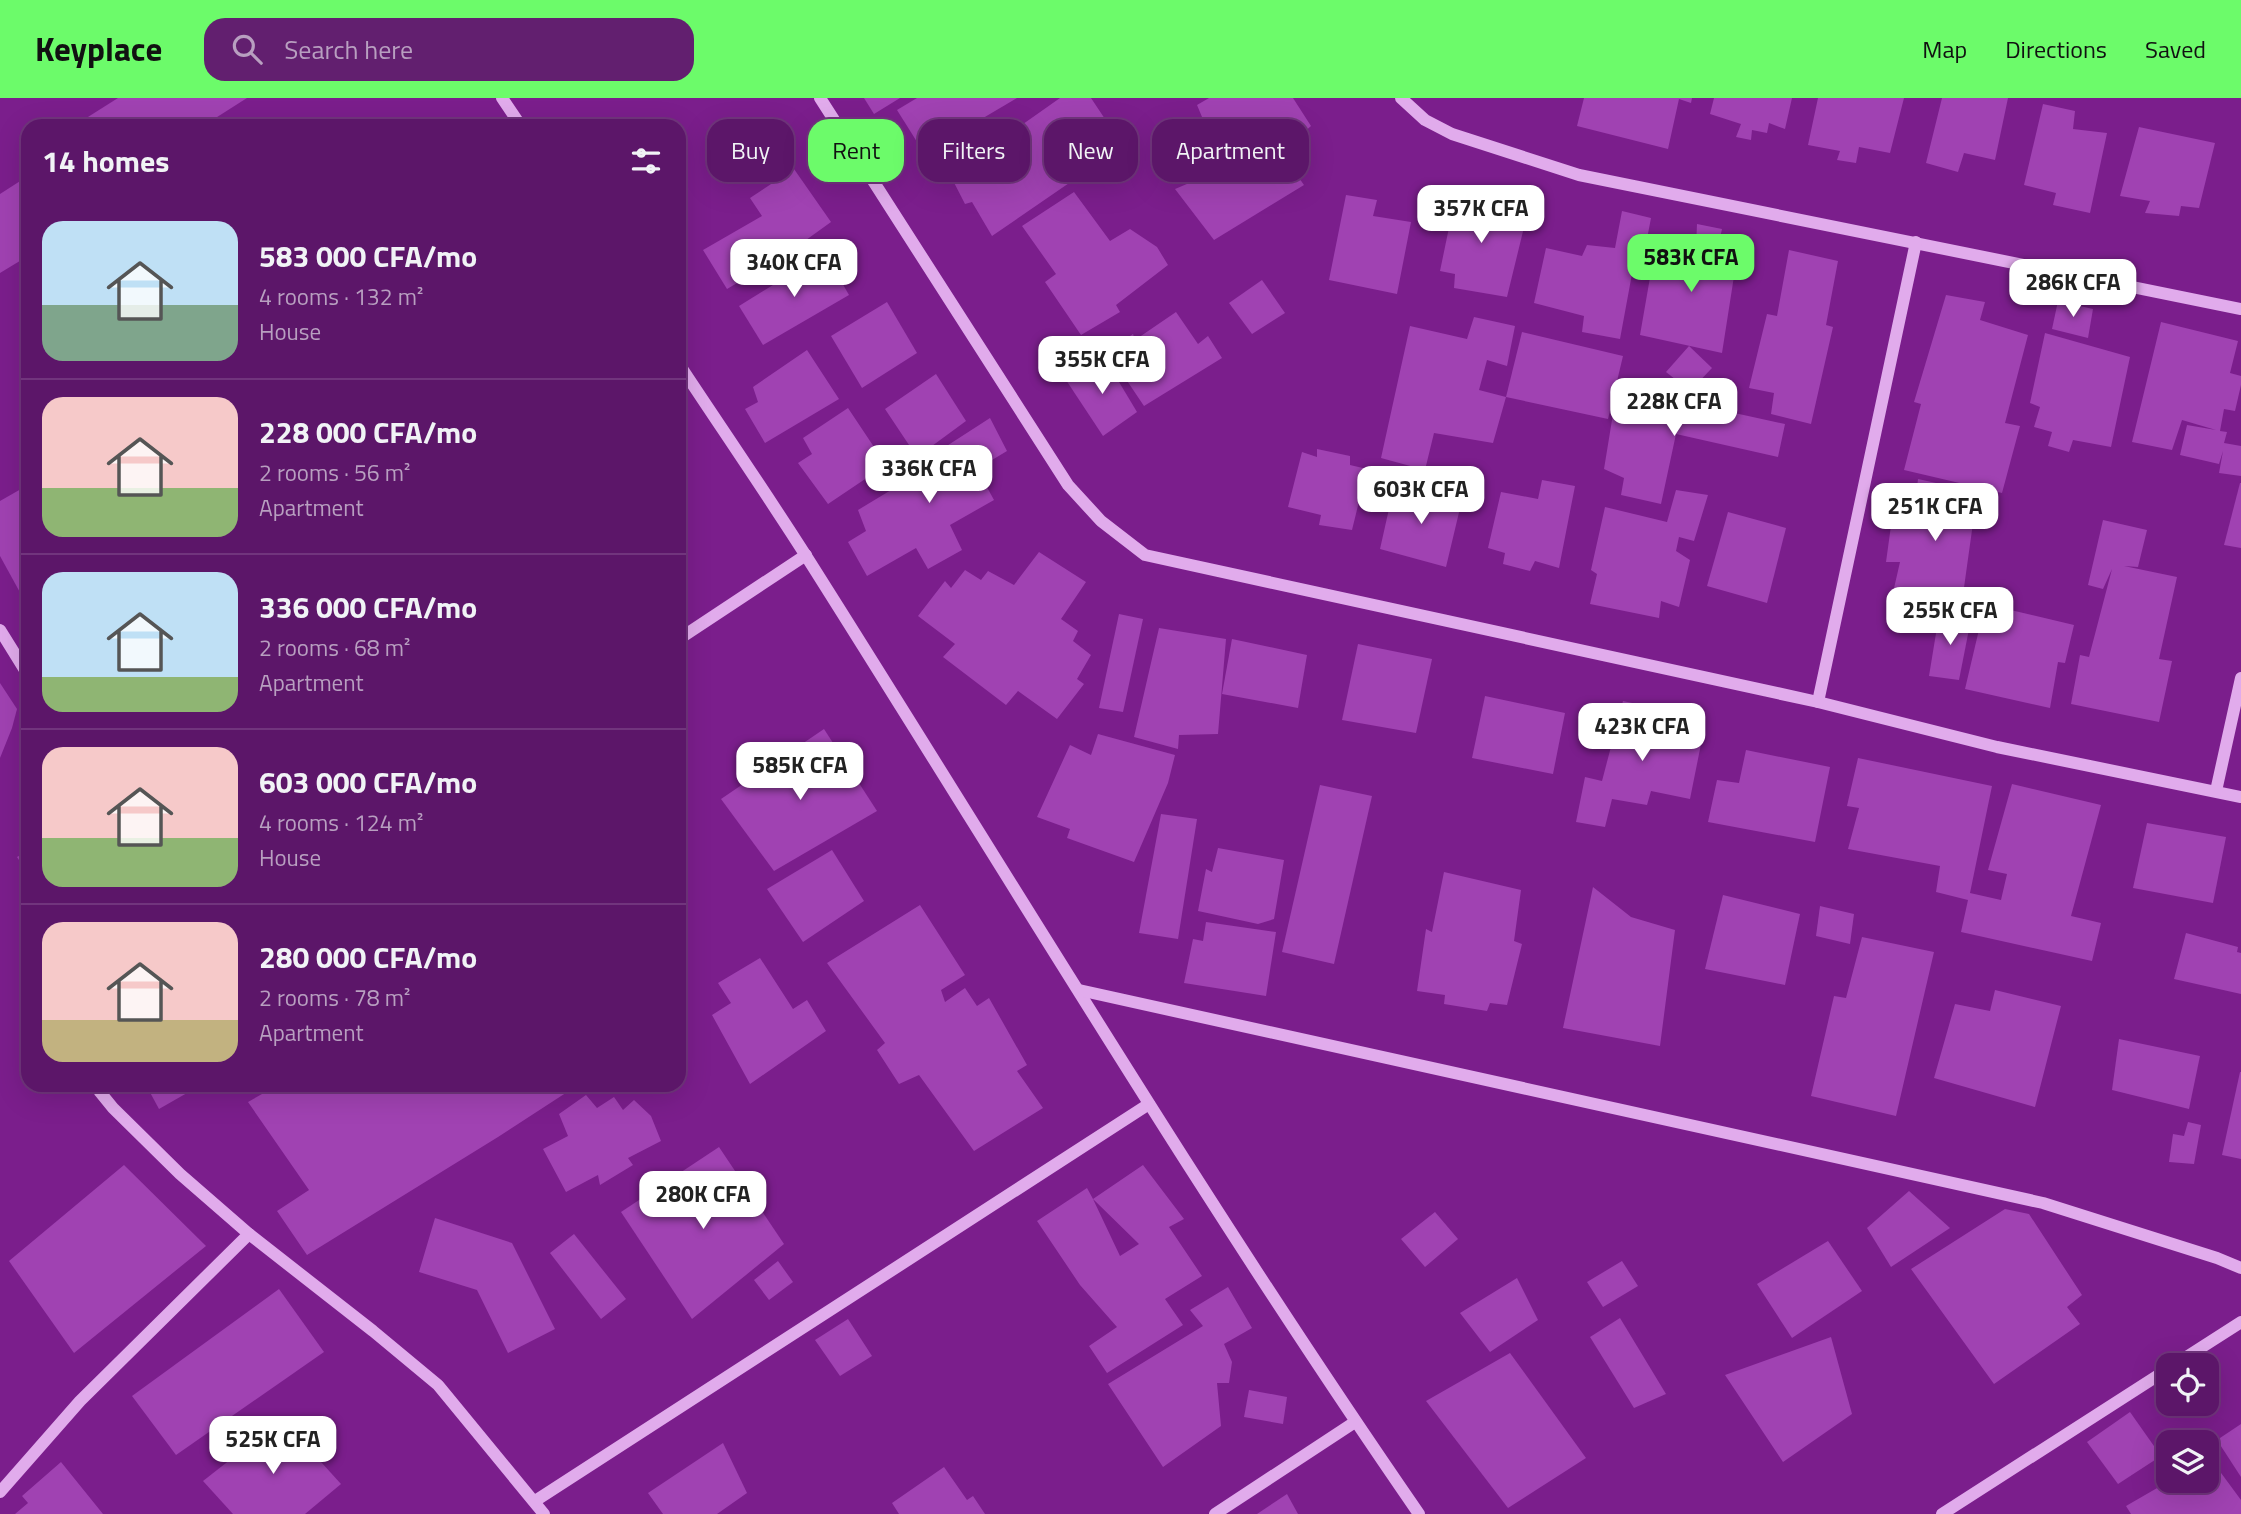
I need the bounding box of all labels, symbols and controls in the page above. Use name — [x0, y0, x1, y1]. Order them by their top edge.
search box — [204, 18, 694, 81]
text: Keyplace — [35, 24, 162, 74]
icon: search — [228, 30, 266, 68]
text: Search here — [284, 30, 413, 69]
text: Map — [1922, 31, 1967, 67]
text: Directions — [2005, 31, 2107, 67]
text: Saved — [2145, 31, 2206, 67]
chip: Buy — [707, 119, 794, 182]
chip: Rent — [808, 119, 904, 182]
chip: Filters — [918, 119, 1030, 182]
chip: New — [1044, 119, 1138, 182]
chip: Apartment — [1152, 119, 1309, 182]
text: 14 homes — [42, 138, 169, 184]
icon: filters — [627, 142, 665, 180]
pin: 357K CFA — [1409, 186, 1553, 245]
text: 357K CFA — [1433, 190, 1529, 225]
text: 583 000 CFA/mo — [259, 233, 477, 279]
pin: 583K CFA — [1619, 234, 1763, 294]
text: 583K CFA — [1643, 239, 1739, 274]
pin: 340K CFA — [722, 240, 866, 299]
text: 340K CFA — [746, 244, 842, 279]
icon: home — [98, 249, 182, 333]
pin: 286K CFA — [2001, 260, 2145, 319]
text: 286K CFA — [2025, 264, 2121, 299]
text: 4 rooms · 132 m² — [259, 279, 423, 314]
text: House — [259, 314, 321, 349]
pin: 355K CFA — [1030, 336, 1174, 396]
text: 355K CFA — [1054, 341, 1150, 376]
pin: 228K CFA — [1602, 378, 1746, 438]
text: 228K CFA — [1626, 383, 1722, 418]
text: 228 000 CFA/mo — [259, 409, 477, 455]
icon: home — [98, 425, 182, 509]
pin: 336K CFA — [857, 446, 1001, 505]
text: 336K CFA — [881, 450, 977, 485]
text: 2 rooms · 56 m² — [259, 455, 410, 490]
pin: 603K CFA — [1349, 466, 1493, 526]
text: 603K CFA — [1373, 471, 1469, 506]
pin: 251K CFA — [1863, 484, 2007, 543]
text: 251K CFA — [1887, 488, 1983, 523]
text: Apartment — [259, 490, 364, 525]
text: 336 000 CFA/mo — [259, 584, 477, 630]
pin: 255K CFA — [1878, 588, 2022, 647]
text: 255K CFA — [1902, 592, 1998, 627]
icon: home — [98, 600, 182, 684]
text: 2 rooms · 68 m² — [259, 630, 410, 665]
text: Apartment — [259, 665, 364, 700]
pin: 423K CFA — [1570, 704, 1714, 763]
text: 423K CFA — [1594, 708, 1690, 743]
pin: 585K CFA — [728, 742, 872, 802]
text: 585K CFA — [752, 747, 848, 782]
text: 603 000 CFA/mo — [259, 759, 477, 805]
icon: home — [98, 775, 182, 859]
text: 4 rooms · 124 m² — [259, 805, 423, 840]
text: House — [259, 840, 321, 875]
text: 280 000 CFA/mo — [259, 934, 477, 980]
icon: home — [98, 950, 182, 1034]
text: 2 rooms · 78 m² — [259, 980, 410, 1015]
text: Apartment — [259, 1015, 364, 1050]
pin: 280K CFA — [631, 1172, 775, 1231]
text: 280K CFA — [655, 1176, 751, 1211]
map controls — [2156, 1353, 2219, 1493]
button: locate — [2156, 1353, 2219, 1416]
pin: 525K CFA — [201, 1416, 345, 1476]
text: 525K CFA — [225, 1421, 321, 1456]
button: layers — [2156, 1430, 2219, 1493]

